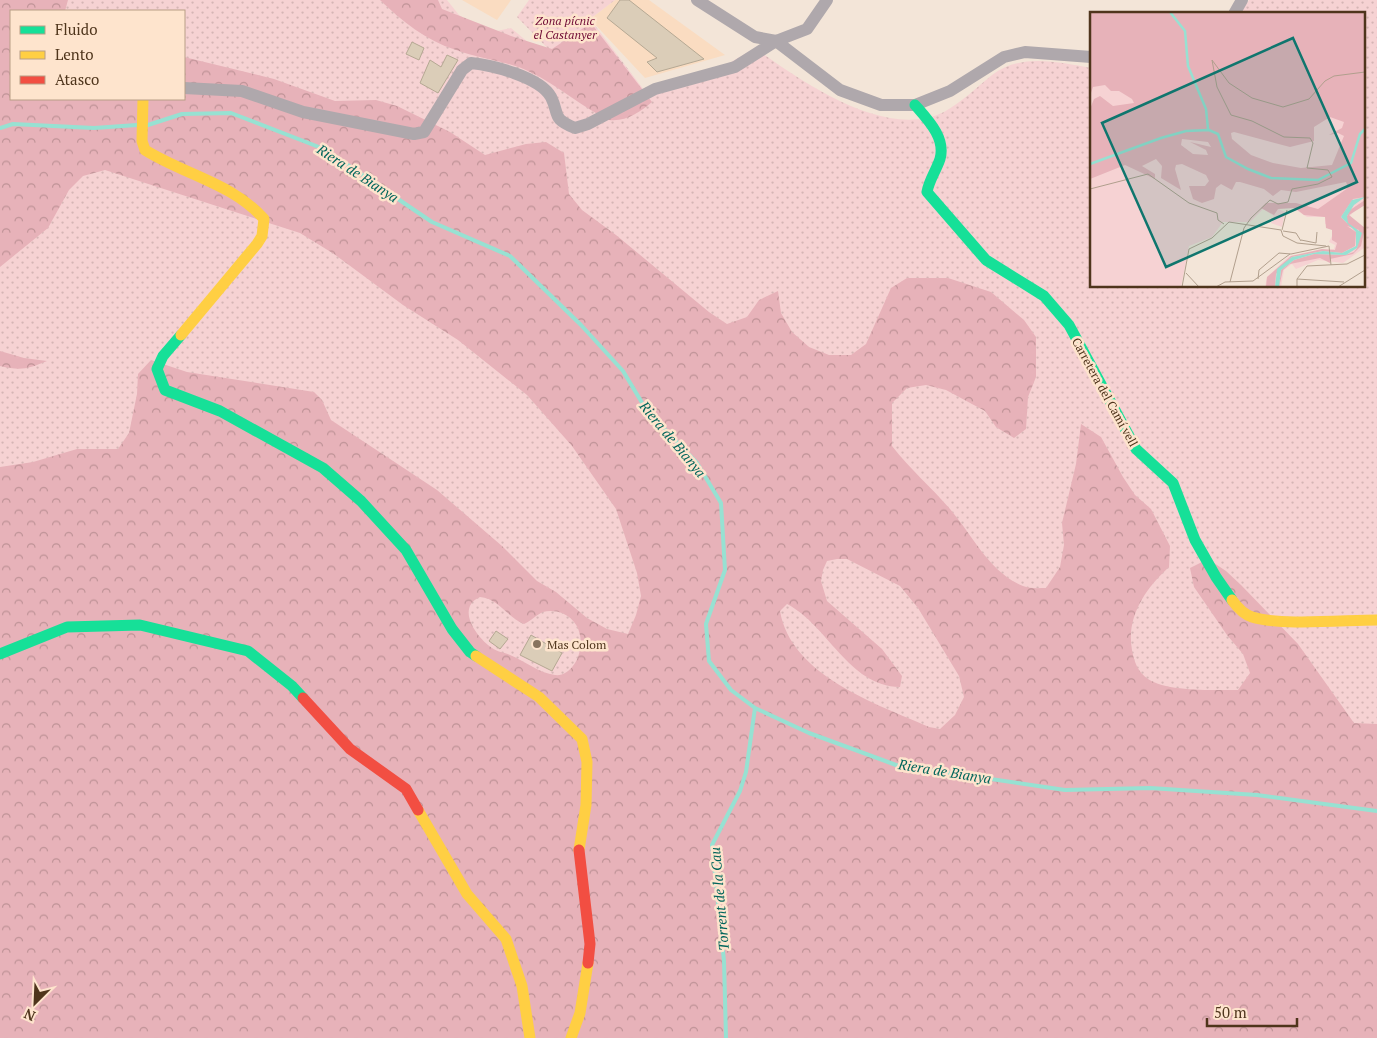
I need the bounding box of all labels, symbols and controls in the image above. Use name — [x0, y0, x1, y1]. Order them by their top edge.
legend — [10, 10, 185, 100]
inset map — [1090, 12, 1364, 288]
park label: Zona pícnic el Castanyer — [533, 13, 598, 42]
text: Fluido — [55, 19, 97, 39]
text: Lento — [55, 44, 94, 64]
text: Atasco — [55, 69, 99, 89]
water label: Riera de Bianya — [313, 139, 403, 207]
street label: Carretera del Camí vell — [1069, 335, 1141, 449]
water label: Riera de Bianya — [635, 396, 710, 481]
place label: Mas Colom — [547, 637, 607, 652]
marker: Mas Colom — [531, 638, 543, 650]
water label: Riera de Bianya — [896, 754, 993, 788]
water label: Torrent de la Cau — [705, 846, 733, 952]
north arrow — [10, 978, 60, 1028]
scale bar — [1207, 996, 1297, 1028]
text: 50 m — [1214, 1002, 1247, 1022]
text: N — [20, 1004, 38, 1026]

